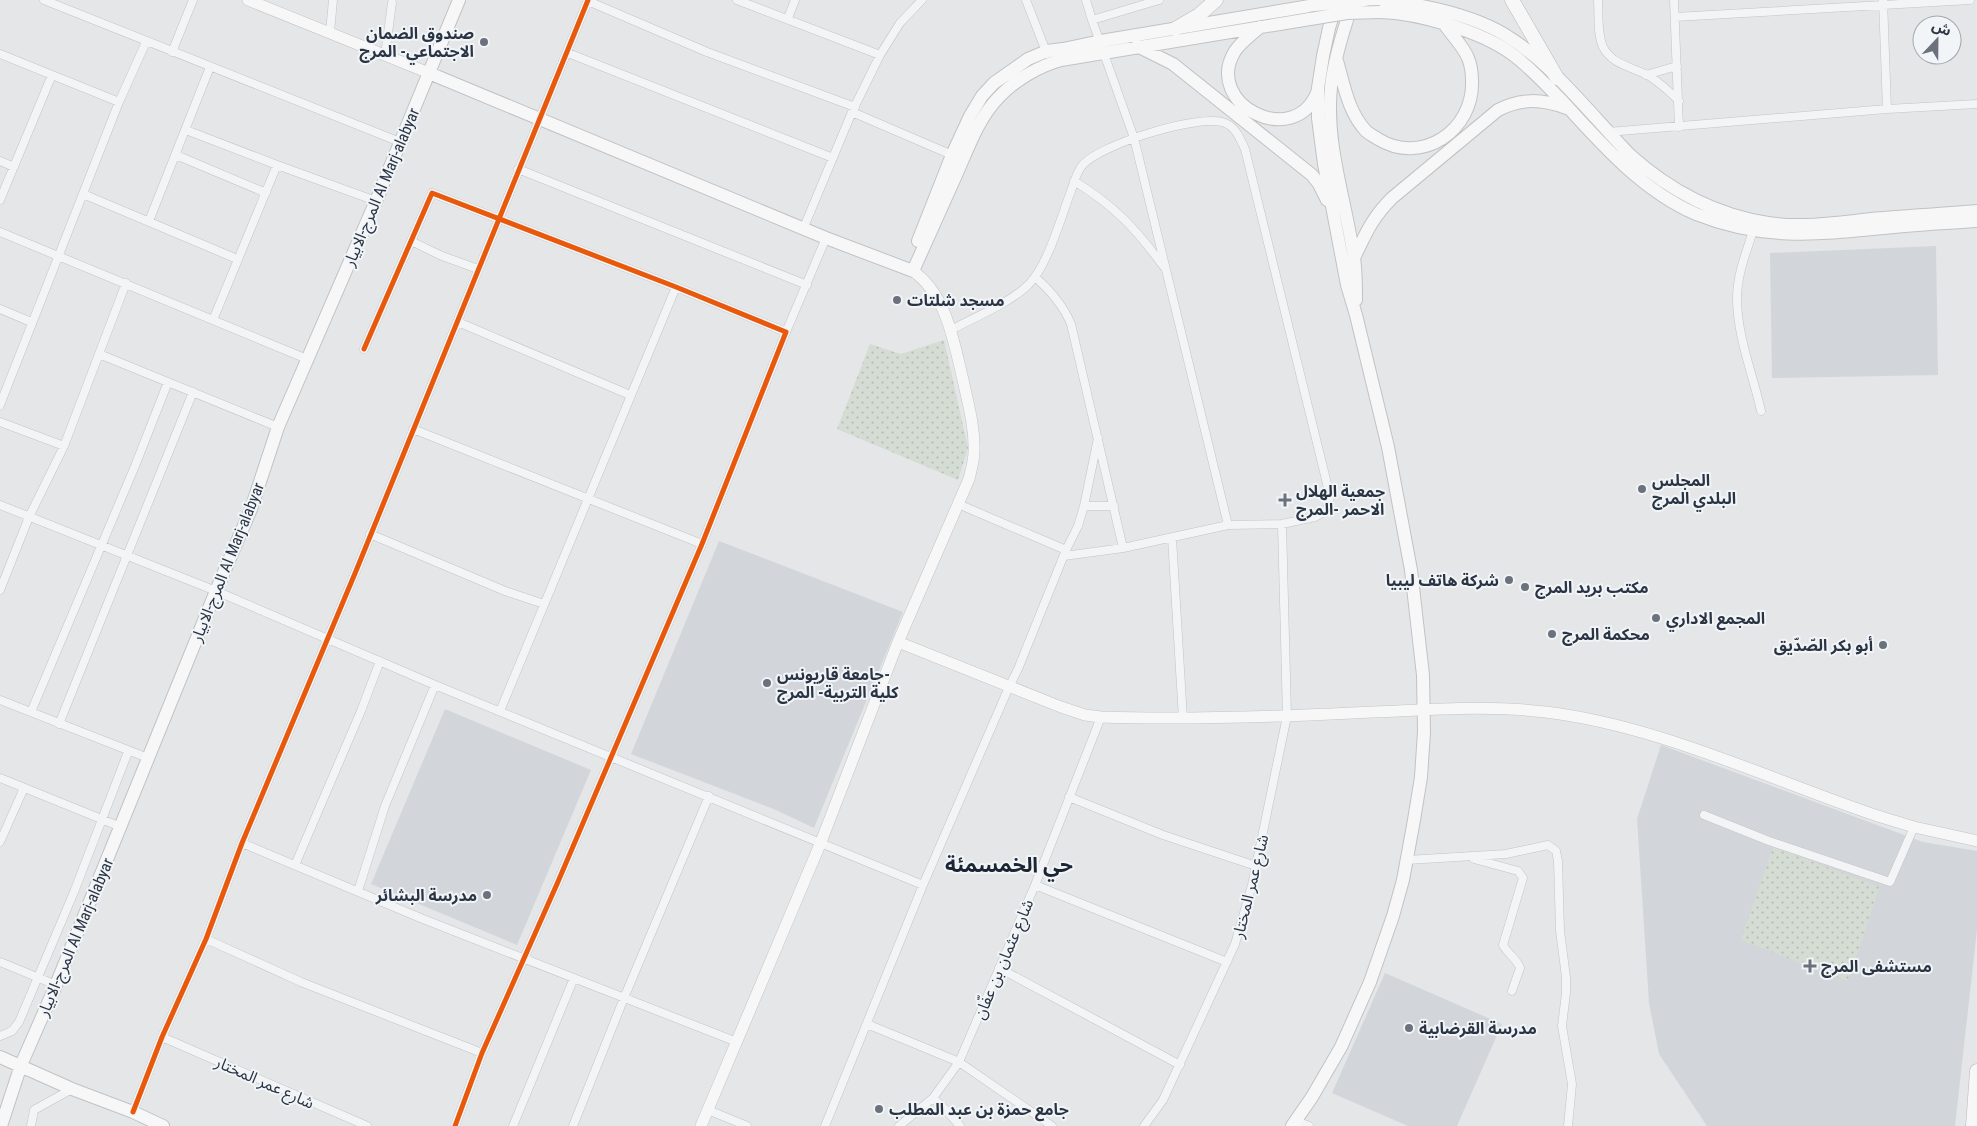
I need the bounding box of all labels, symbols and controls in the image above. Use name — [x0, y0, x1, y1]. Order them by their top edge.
north arrow — [1912, 15, 1962, 65]
text: ش — [1930, 17, 1954, 39]
place label: صندوق الضمان الاجتماعي- المرج — [359, 24, 474, 65]
marker: صندوق الضمان الاجتماعي- المرج — [478, 36, 490, 48]
street label: المرج-الابيار Al Marj-alabyar — [339, 105, 426, 271]
place label: مسجد شلتات — [907, 291, 1005, 310]
marker: مسجد شلتات — [891, 294, 903, 306]
place label: المجلس البلدي المرج — [1652, 471, 1736, 512]
street label: المرج-الابيار Al Marj-alabyar — [186, 480, 271, 647]
place label: جمعية الهلال الاحمر -المرج — [1296, 482, 1385, 521]
marker: المجلس البلدي المرج — [1636, 483, 1648, 495]
marker: جمعية الهلال الاحمر -المرج — [1278, 493, 1292, 507]
place label: شركة هاتف ليبيا — [1386, 571, 1499, 590]
marker: شركة هاتف ليبيا — [1503, 574, 1515, 586]
place label: مكتب بريد المرج — [1535, 578, 1649, 599]
marker: مكتب بريد المرج — [1519, 581, 1531, 593]
place label: المجمع الاداري — [1666, 609, 1765, 632]
marker: المجمع الاداري — [1650, 612, 1662, 624]
place label: محكمة المرج — [1562, 625, 1650, 646]
marker: محكمة المرج — [1546, 628, 1558, 640]
place label: أبو بكر الصّدّيق — [1774, 636, 1873, 656]
marker: أبو بكر الصّدّيق — [1877, 639, 1889, 651]
place label: جامعة قاريونس- كلية التربية- المرج — [777, 665, 899, 704]
marker: جامعة قاريونس- كلية التربية- المرج — [761, 677, 773, 689]
street label: شارع عمر المختار — [1228, 832, 1275, 942]
district label: حي الخمسمئة — [945, 853, 1073, 882]
street label: المرج-الابيار Al Marj-alabyar — [33, 855, 120, 1021]
place label: مدرسة البشائر — [375, 886, 477, 905]
marker: مدرسة البشائر — [481, 889, 493, 901]
street label: شارع عثمان بن عفّان — [969, 896, 1040, 1023]
place label: مستشفى المرج — [1821, 957, 1932, 978]
marker: مستشفى المرج — [1803, 959, 1817, 973]
place label: مدرسة القرضابية — [1419, 1019, 1537, 1038]
marker: مدرسة القرضابية — [1403, 1022, 1415, 1034]
street label: شارع عمر المختار — [210, 1052, 317, 1115]
place label: جامع حمزة بن عبد المطلب — [889, 1100, 1069, 1122]
marker: جامع حمزة بن عبد المطلب — [873, 1103, 885, 1115]

